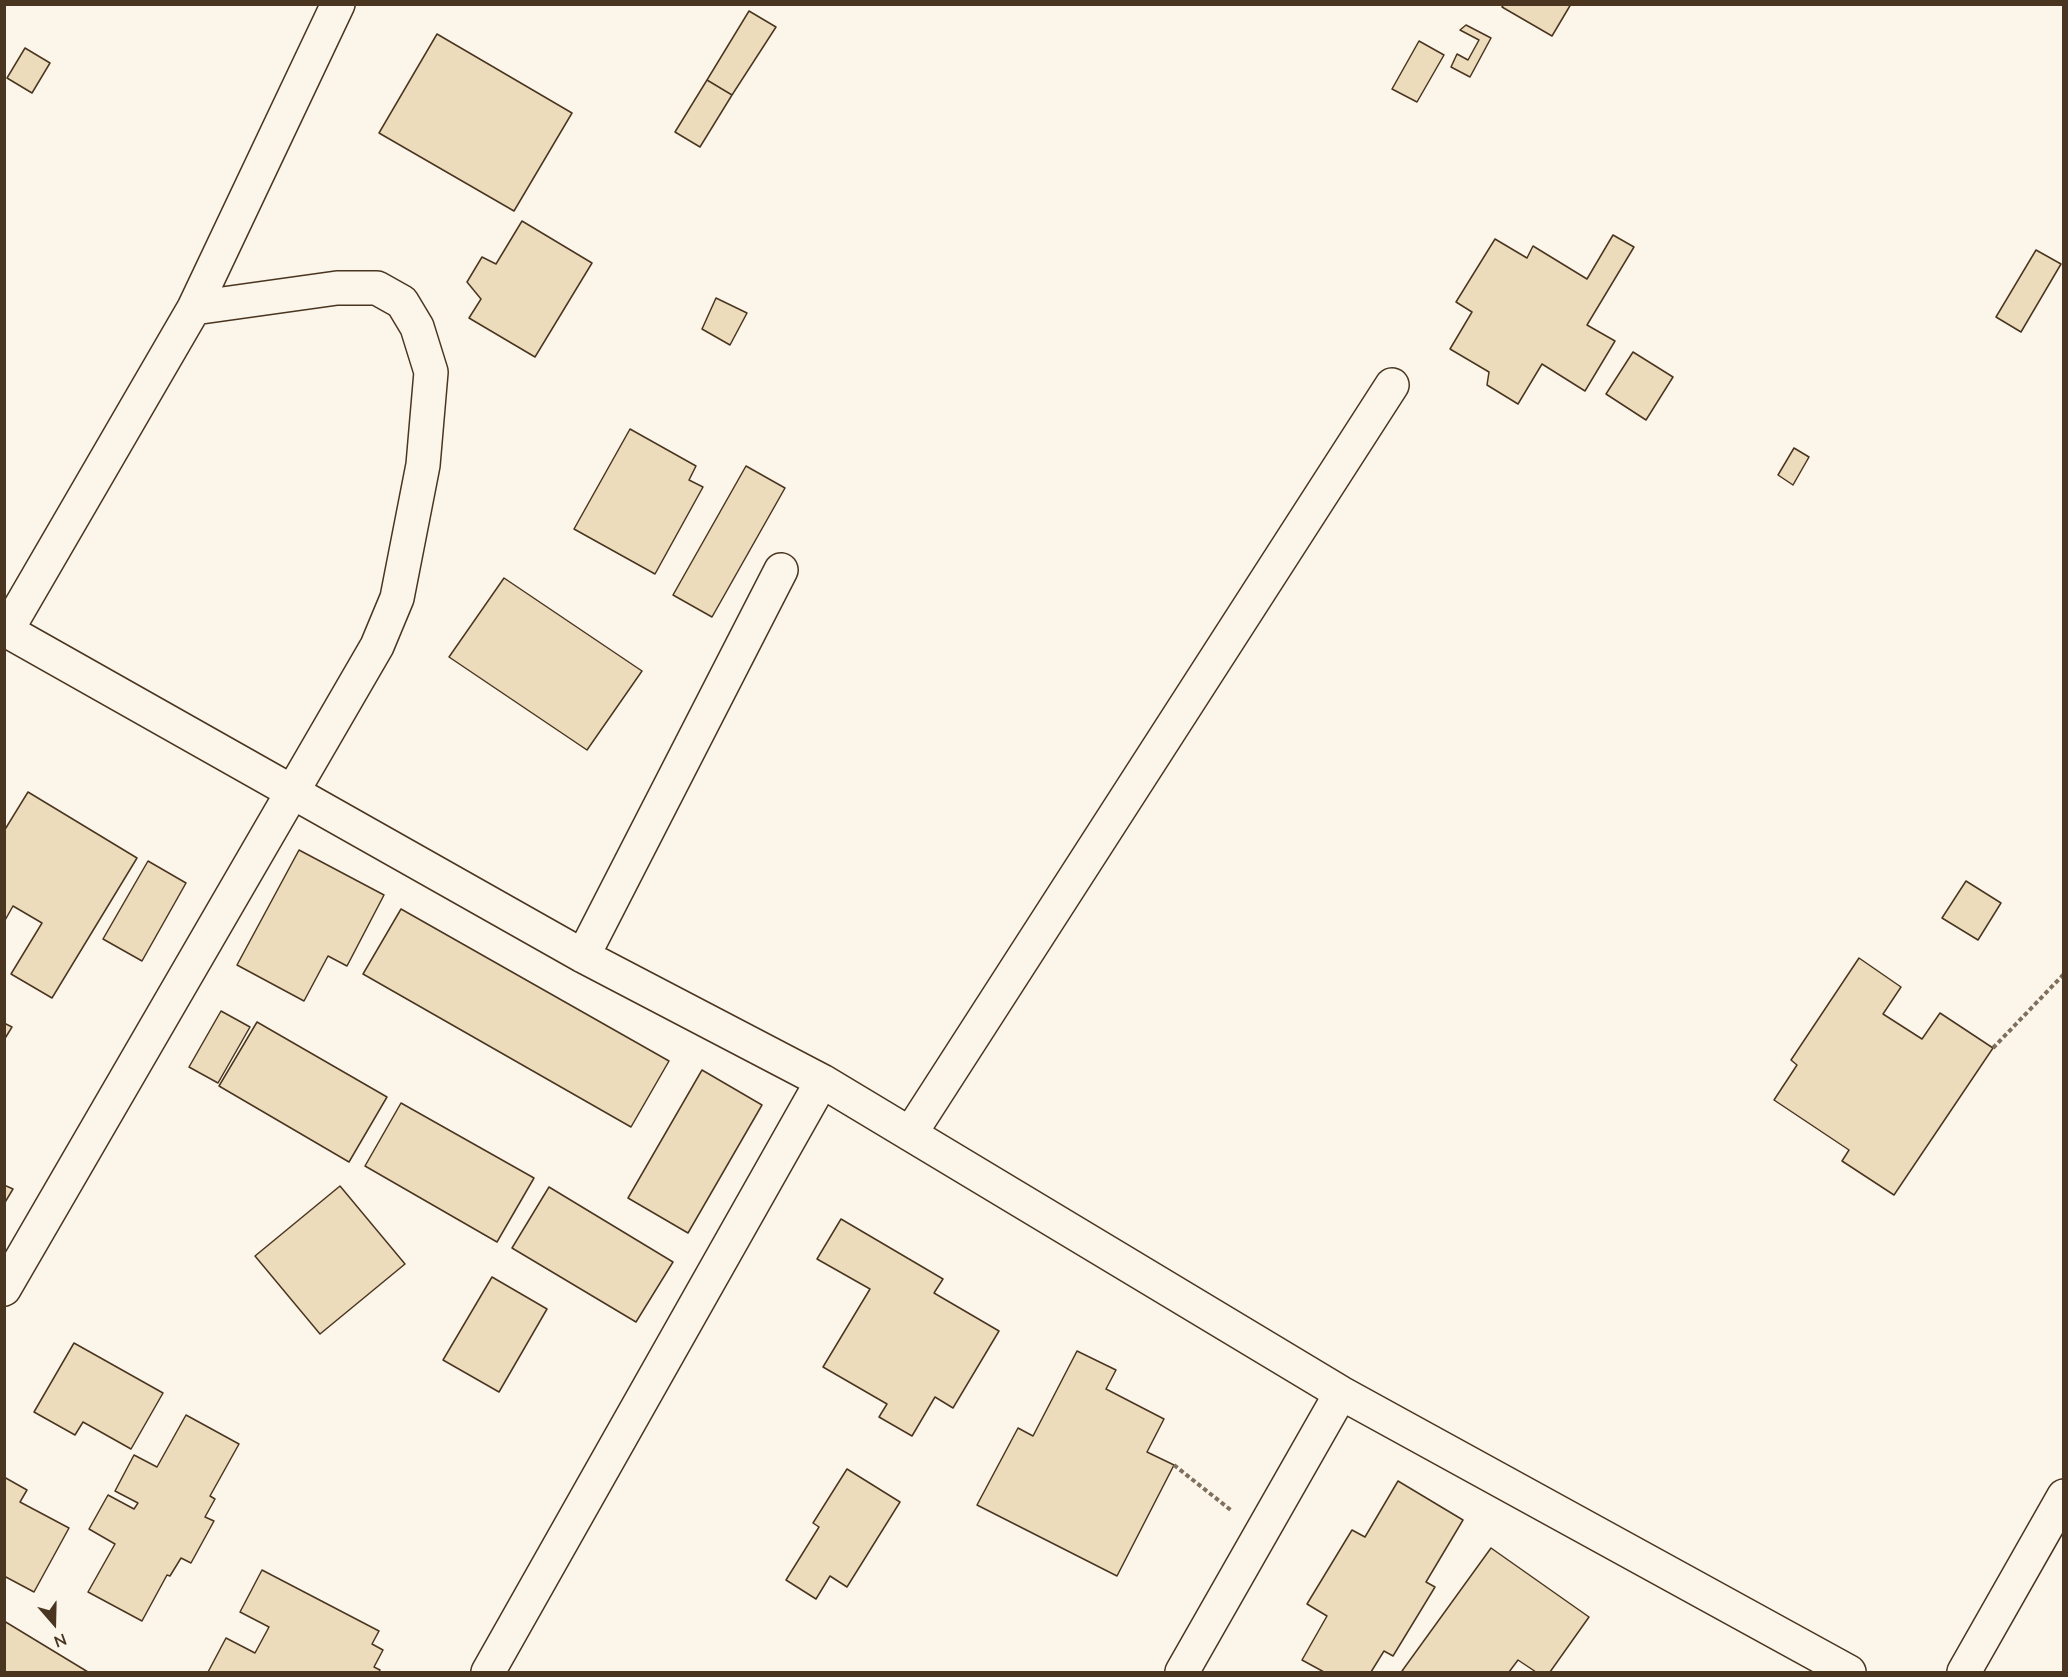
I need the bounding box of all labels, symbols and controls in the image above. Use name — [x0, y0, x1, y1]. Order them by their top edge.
north arrow — [24, 1593, 84, 1653]
text: N — [51, 1628, 70, 1652]

